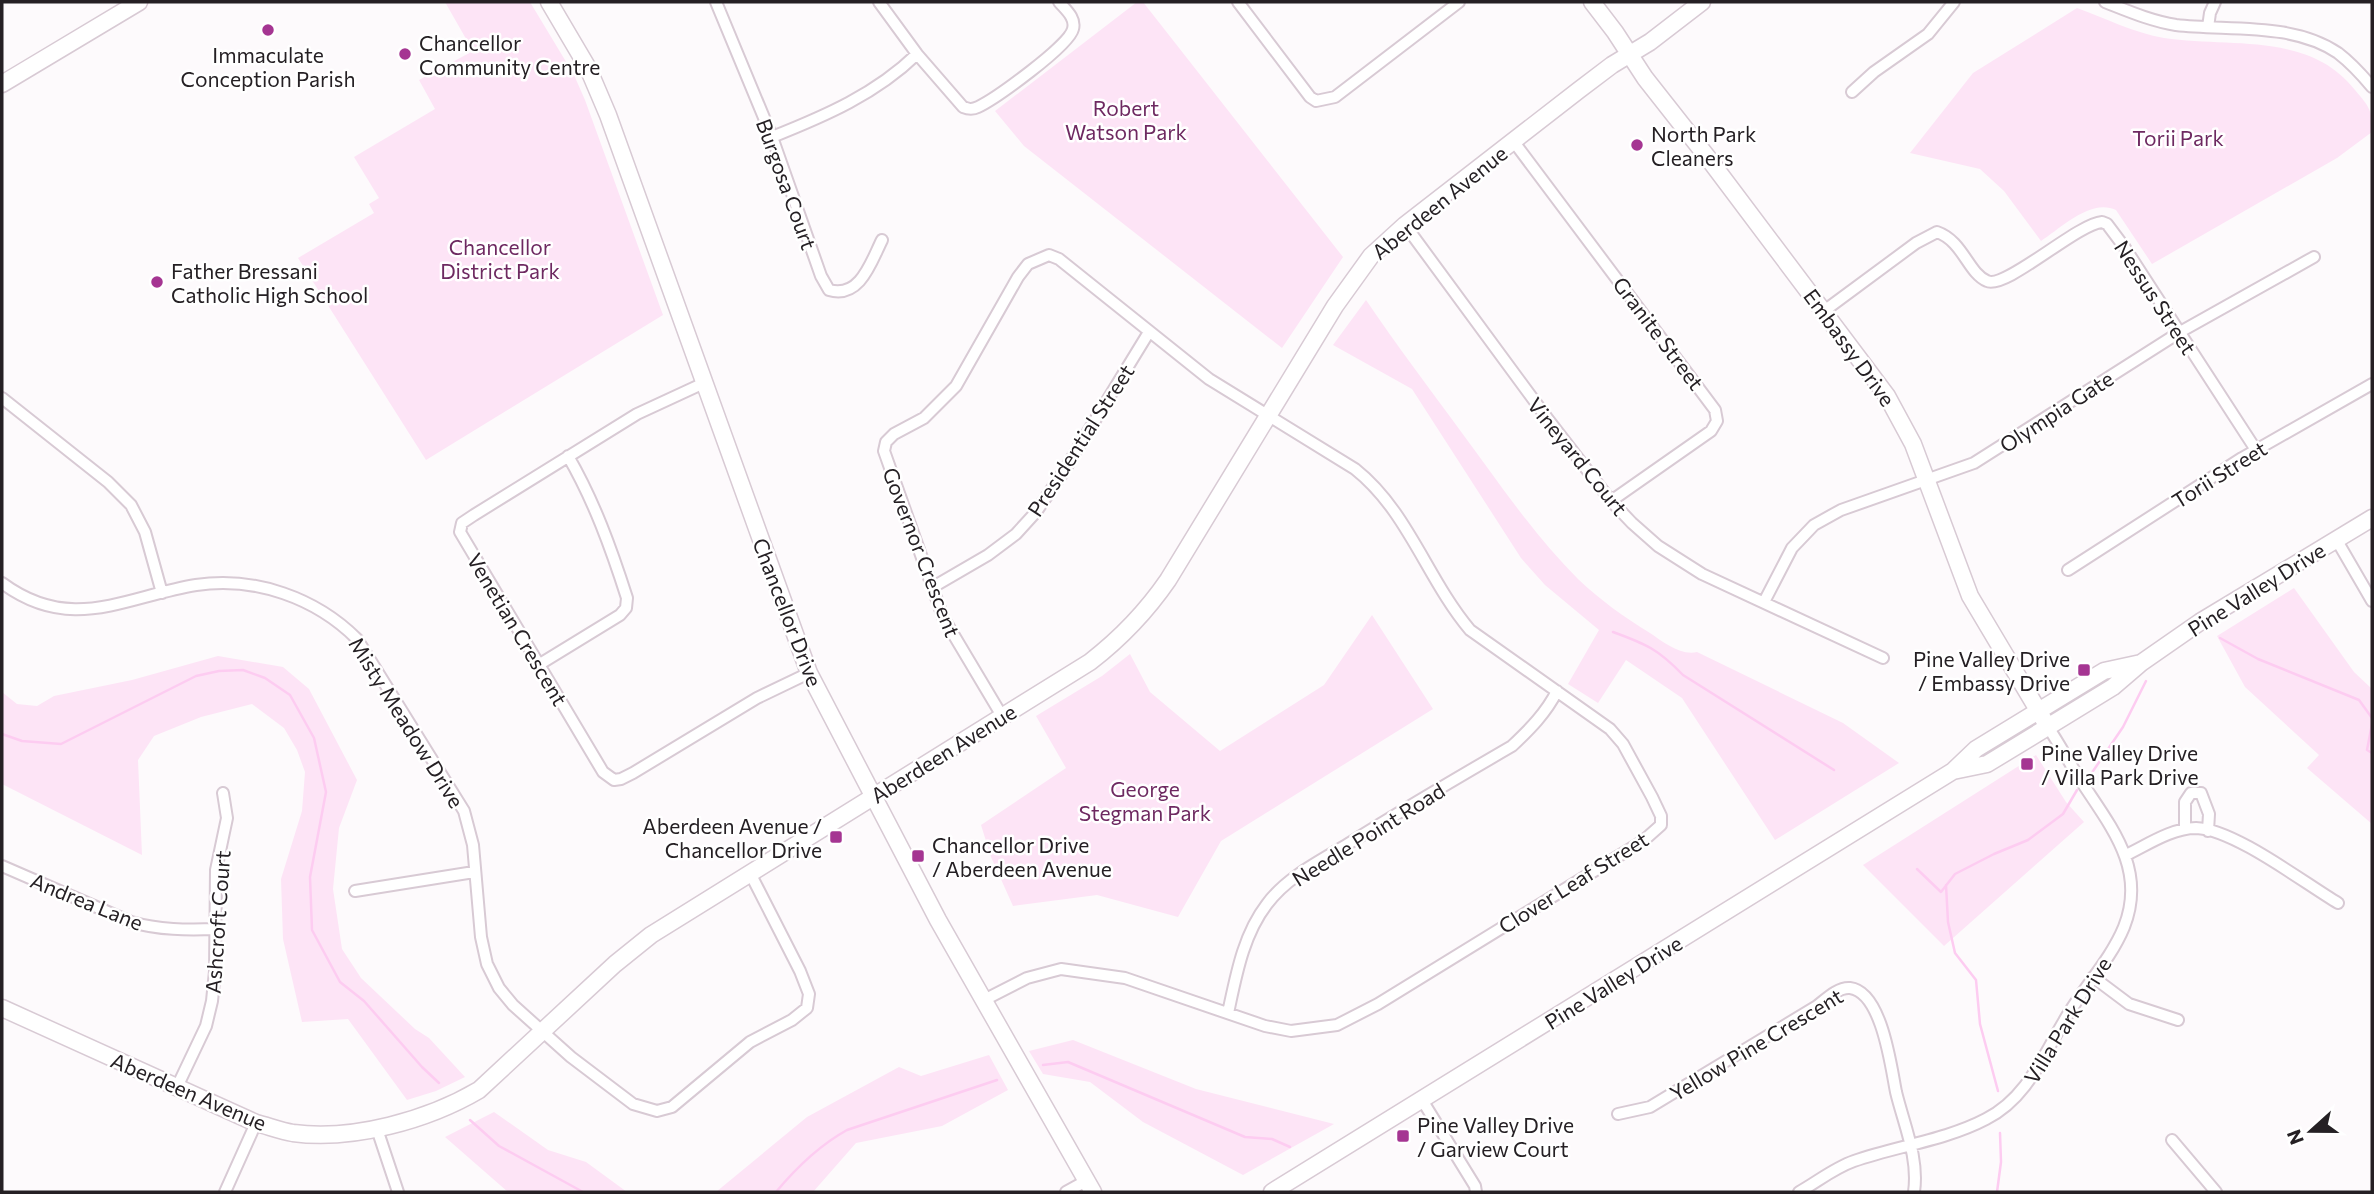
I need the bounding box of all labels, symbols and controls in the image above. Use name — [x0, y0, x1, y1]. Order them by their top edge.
marker: Immaculate Conception Parish — [260, 22, 276, 38]
place label: Chancellor Community Centre — [419, 30, 600, 79]
place label: Immaculate Conception Parish — [181, 42, 355, 91]
marker: Chancellor Community Centre — [397, 46, 413, 62]
park label: Robert Watson Park — [1065, 95, 1187, 144]
street label: Burgosa Court — [752, 115, 822, 253]
place label: North Park Cleaners — [1651, 121, 1756, 170]
park label: Torii Park — [2132, 125, 2224, 150]
marker: North Park Cleaners — [1629, 137, 1645, 153]
street label: Aberdeen Avenue — [1366, 140, 1512, 264]
park label: Chancellor District Park — [440, 234, 560, 283]
street label: Nessus Street — [2110, 235, 2202, 359]
place label: Father Bressani Catholic High School — [171, 258, 368, 307]
street label: Granite Street — [1608, 272, 1710, 394]
marker: Father Bressani Catholic High School — [149, 274, 165, 290]
street label: Embassy Drive — [1799, 284, 1901, 410]
street label: Presidential Street — [1022, 359, 1138, 521]
street label: Olympia Gate — [1995, 365, 2117, 457]
street label: Vineyard Court — [1523, 392, 1633, 520]
street label: Torii Street — [2167, 435, 2271, 513]
street label: Governor Crescent — [878, 464, 966, 640]
street label: Chancellor Drive — [748, 534, 828, 690]
street label: Pine Valley Drive — [2183, 537, 2329, 641]
street label: Venetian Crescent — [463, 548, 573, 710]
street label: Misty Meadow Drive — [344, 632, 470, 812]
place label: Pine Valley Drive / Embassy Drive — [1913, 646, 2070, 695]
marker: Pine Valley Drive / Embassy Drive — [2076, 662, 2092, 678]
street label: Aberdeen Avenue — [866, 698, 1020, 808]
place label: Pine Valley Drive / Villa Park Drive — [2041, 740, 2199, 789]
marker: Pine Valley Drive / Villa Park Drive — [2019, 756, 2035, 772]
park label: George Stegman Park — [1079, 776, 1211, 825]
street label: Needle Point Road — [1287, 777, 1449, 891]
place label: Aberdeen Avenue / Chancellor Drive — [642, 813, 822, 862]
street label: Clover Leaf Street — [1494, 826, 1652, 938]
marker: Aberdeen Avenue / Chancellor Drive — [828, 829, 844, 845]
place label: Chancellor Drive / Aberdeen Avenue — [932, 832, 1112, 881]
marker: Chancellor Drive / Aberdeen Avenue — [910, 848, 926, 864]
street label: Ashcroft Court — [200, 850, 234, 994]
street label: Andrea Lane — [27, 867, 147, 935]
street label: Pine Valley Drive — [1540, 930, 1686, 1034]
street label: Villa Park Drive — [2018, 952, 2116, 1088]
street label: Yellow Pine Crescent — [1665, 982, 1847, 1106]
street label: Aberdeen Avenue — [108, 1047, 270, 1135]
north arrow — [2276, 1096, 2346, 1166]
place label: Pine Valley Drive / Garview Court — [1417, 1112, 1574, 1161]
text: N — [2281, 1126, 2308, 1148]
marker: Pine Valley Drive / Garview Court — [1395, 1128, 1411, 1144]

